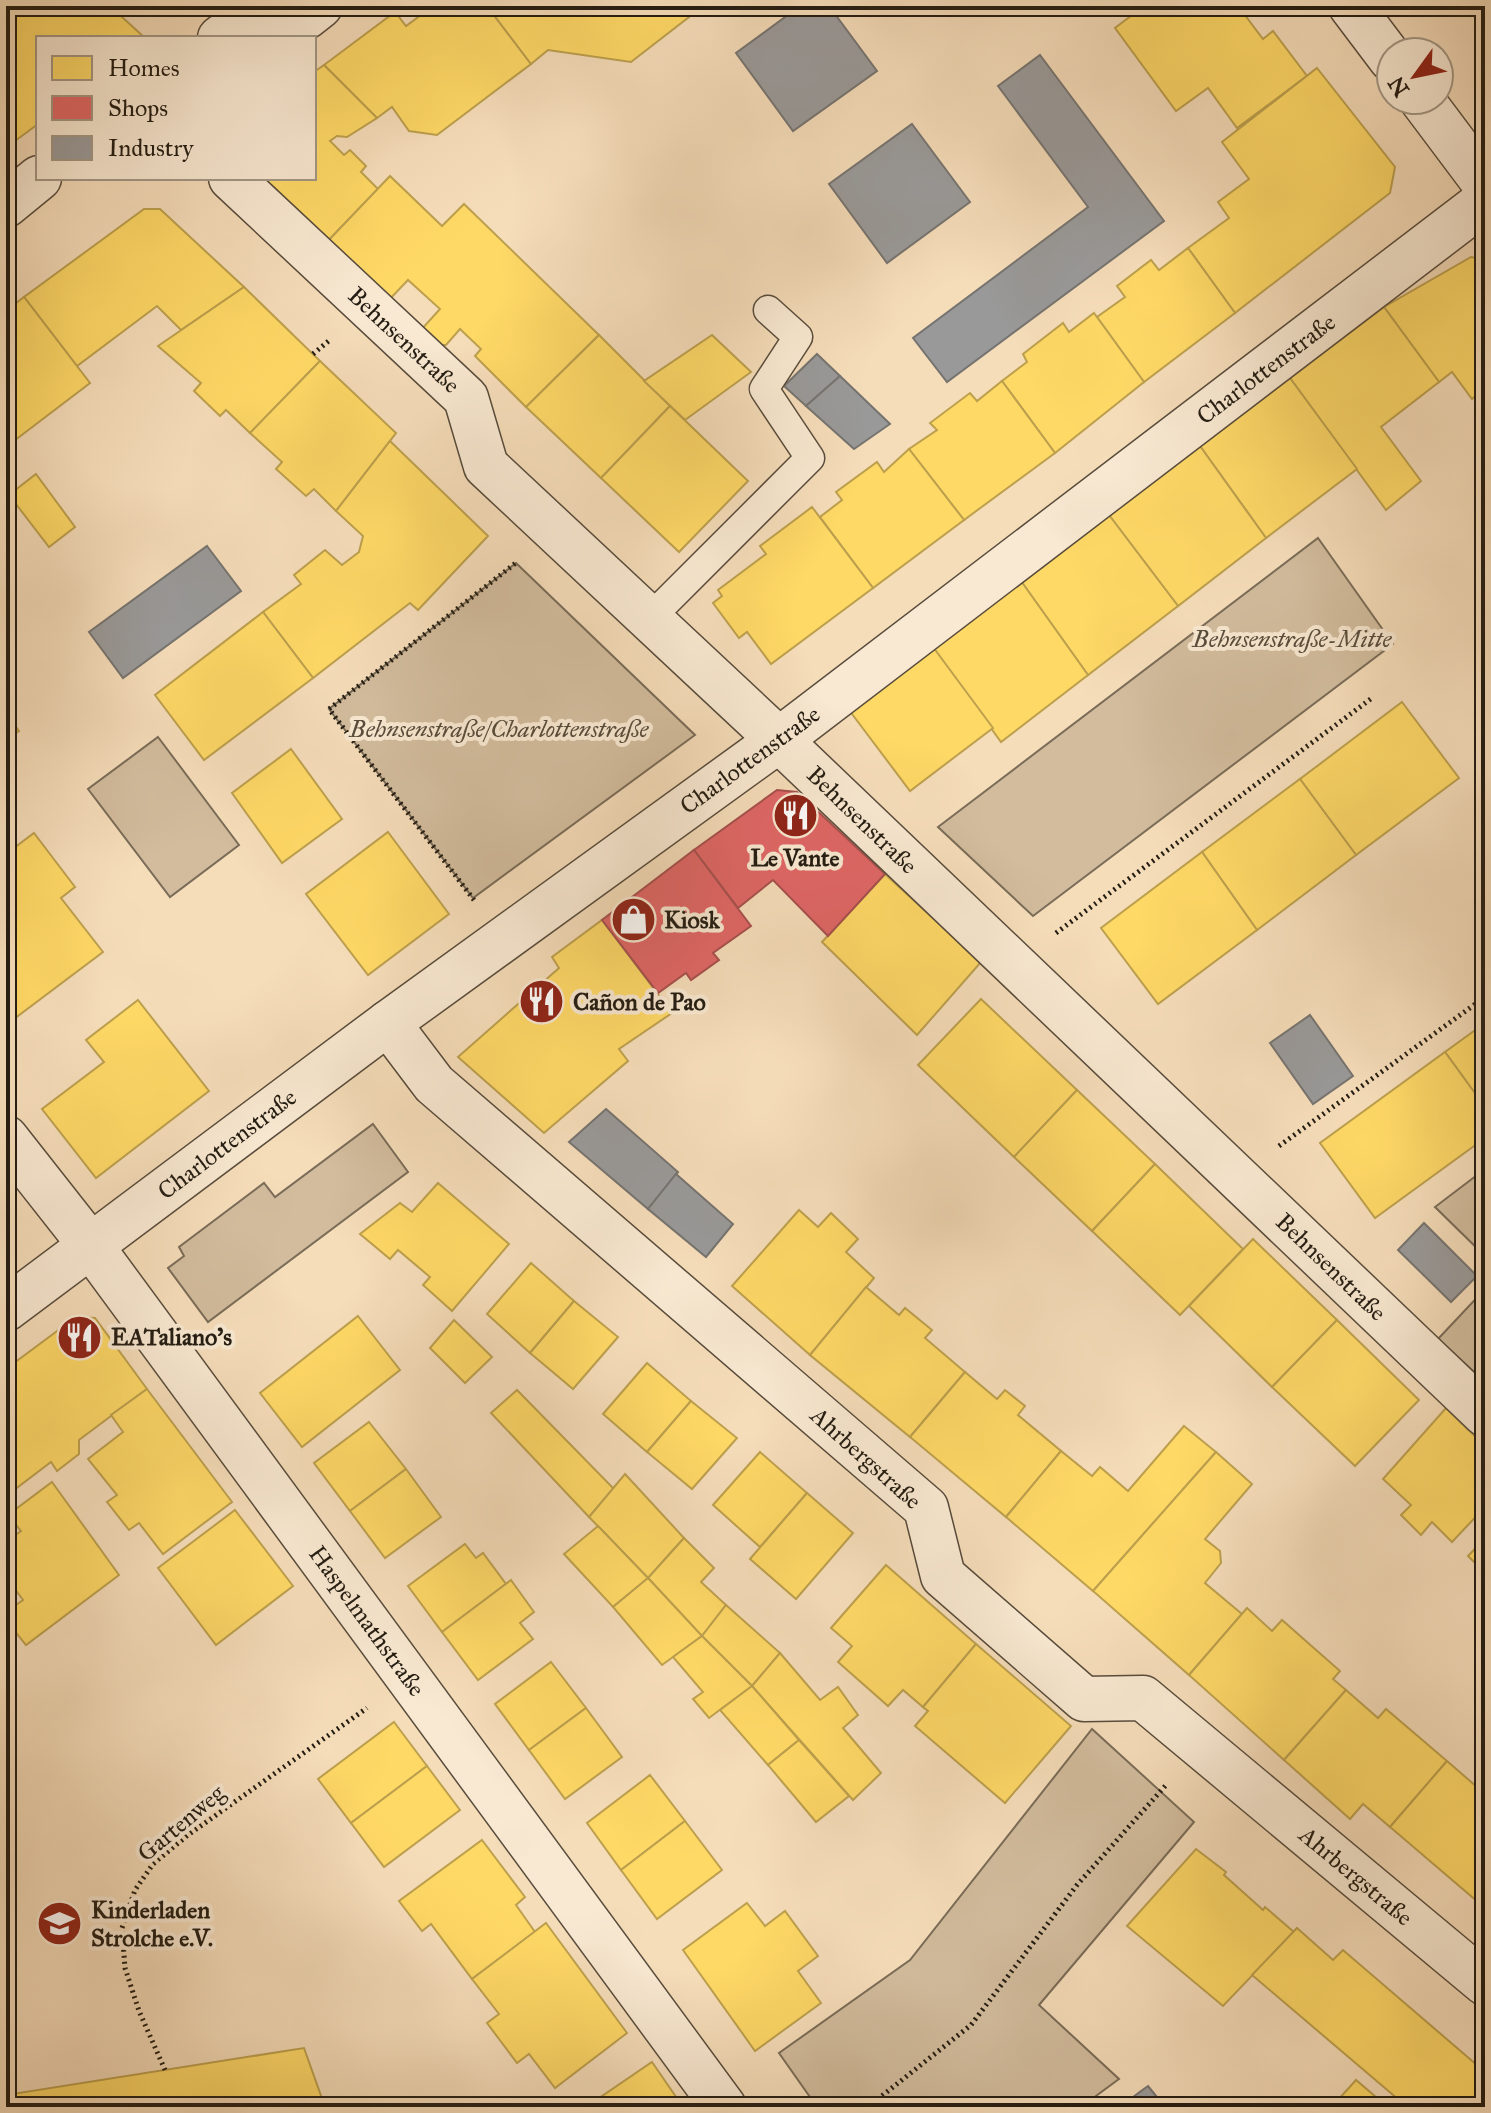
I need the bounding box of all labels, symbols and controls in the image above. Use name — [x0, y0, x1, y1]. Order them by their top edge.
legend — [36, 36, 316, 180]
north arrow — [1375, 36, 1455, 116]
text: Homes — [108, 53, 180, 83]
text: N — [1382, 71, 1415, 102]
text: Shops — [108, 93, 168, 123]
text: Industry — [108, 133, 194, 163]
street label: Behnsenstraße — [342, 280, 466, 400]
street label: Charlottenstraße — [1191, 307, 1341, 431]
park label: Behnsenstraße-Mitte — [1192, 624, 1392, 654]
street label: Charlottenstraße — [674, 699, 826, 821]
park label: Behnsenstraße/Charlottenstraße — [349, 714, 650, 744]
street label: Behnsenstraße — [800, 760, 924, 880]
restaurant icon: Le Vante — [771, 792, 819, 840]
place label: Le Vante — [750, 843, 840, 873]
shop icon: Kiosk — [609, 896, 657, 944]
place label: Kiosk — [664, 905, 720, 935]
restaurant icon: Cañon de Pao — [518, 978, 566, 1026]
place label: Cañon de Pao — [573, 987, 706, 1017]
street label: Charlottenstraße — [152, 1082, 302, 1206]
street label: Behnsenstraße — [1269, 1207, 1393, 1327]
restaurant icon: EATaliano’s — [56, 1313, 104, 1361]
place label: EATaliano’s — [111, 1322, 232, 1352]
street label: Ahrbergstraße — [804, 1400, 928, 1516]
street label: Haspelmathstraße — [302, 1540, 432, 1702]
street label: Gartenweg — [131, 1777, 231, 1868]
street label: Ahrbergstraße — [1292, 1819, 1419, 1932]
place label: Kinderladen Strolche e.V. — [91, 1895, 213, 1953]
school or university icon: Kinderladen Strolche e.V. — [36, 1900, 84, 1948]

